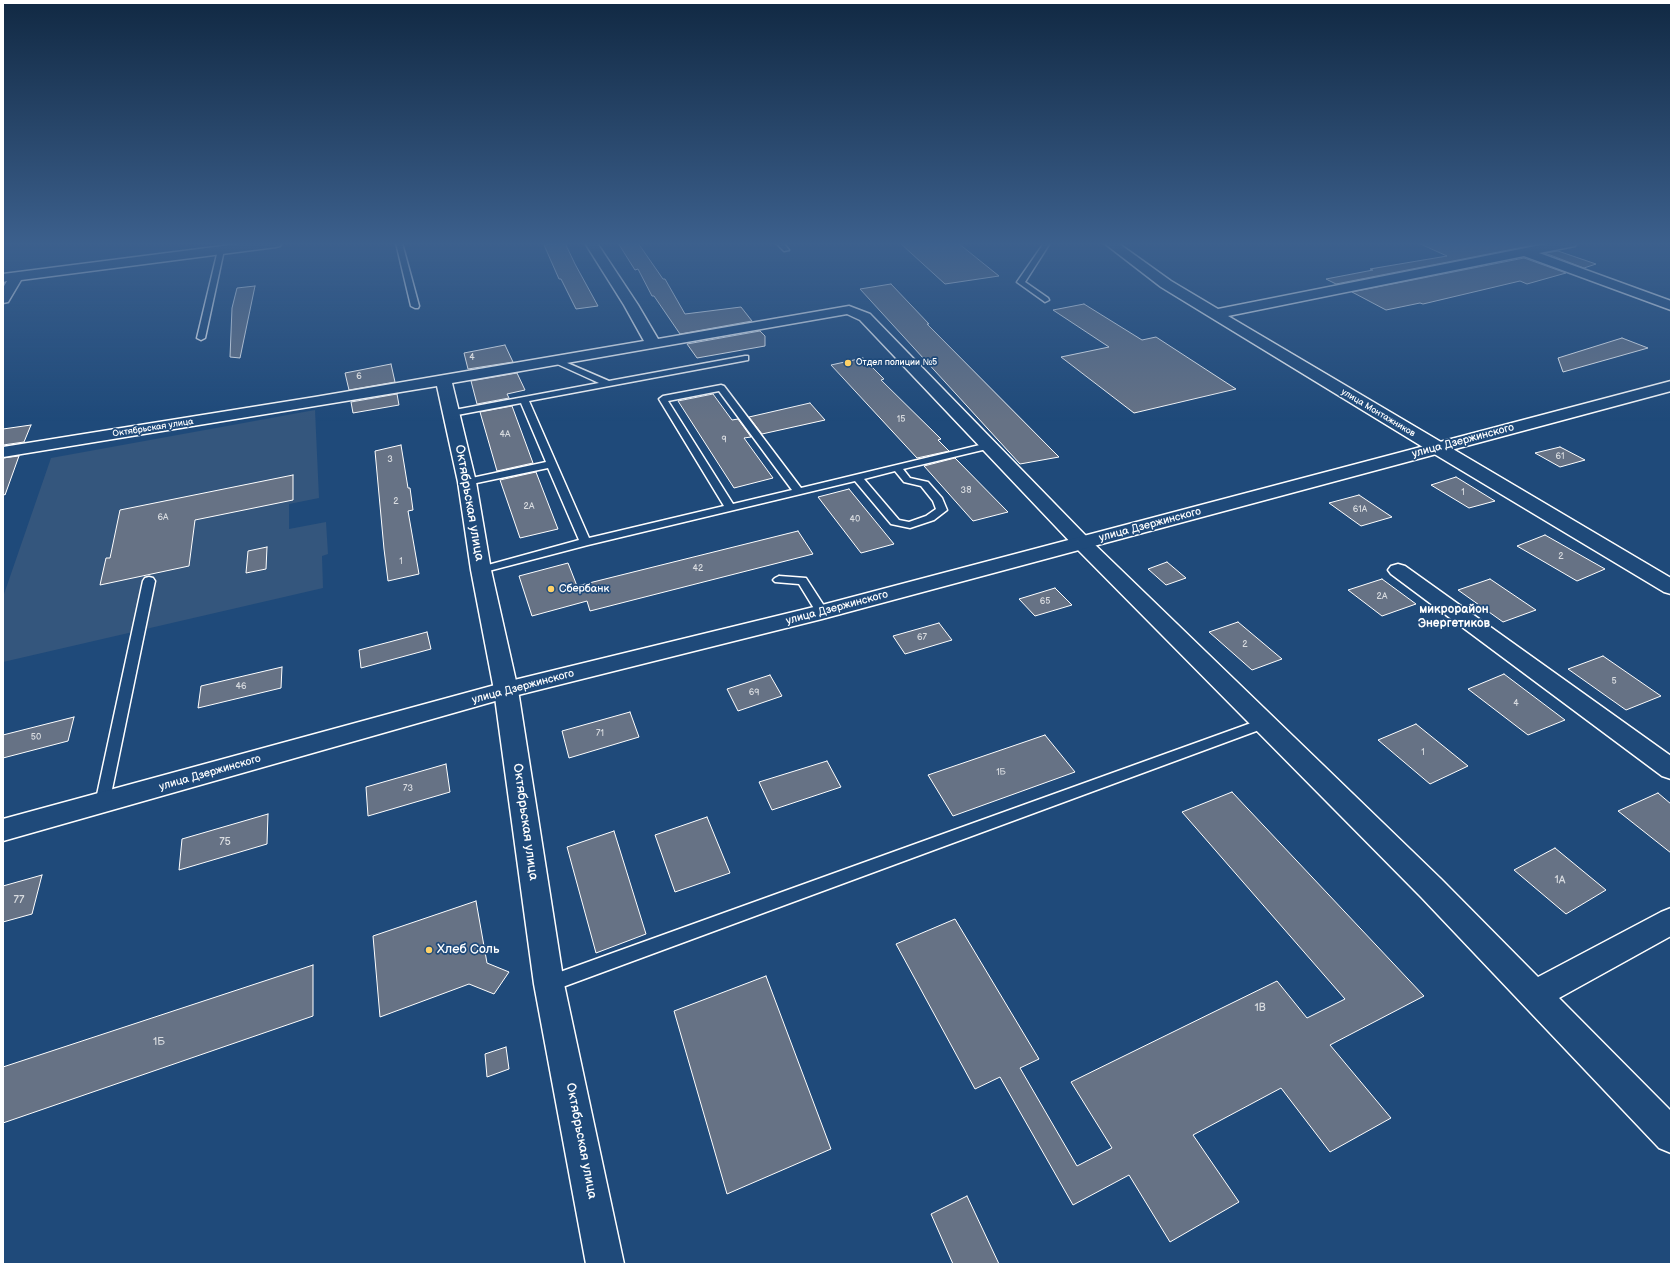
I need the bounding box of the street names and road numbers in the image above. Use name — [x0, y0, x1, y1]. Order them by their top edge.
street label: улица Монтажников — [1339, 387, 1417, 439]
street label: Октябрьская улица — [112, 416, 194, 440]
street label: улица Дзержинского — [1410, 421, 1516, 461]
street label: Октябрьская улица — [451, 444, 487, 562]
street label: улица Дзержинского — [1097, 505, 1203, 545]
street label: улица Дзержинского — [784, 588, 890, 628]
street label: улица Дзержинского — [470, 667, 576, 707]
street label: улица Дзержинского — [158, 752, 262, 794]
street label: Октябрьская улица — [509, 763, 541, 881]
street label: Октябрьская улица — [562, 1082, 600, 1200]

